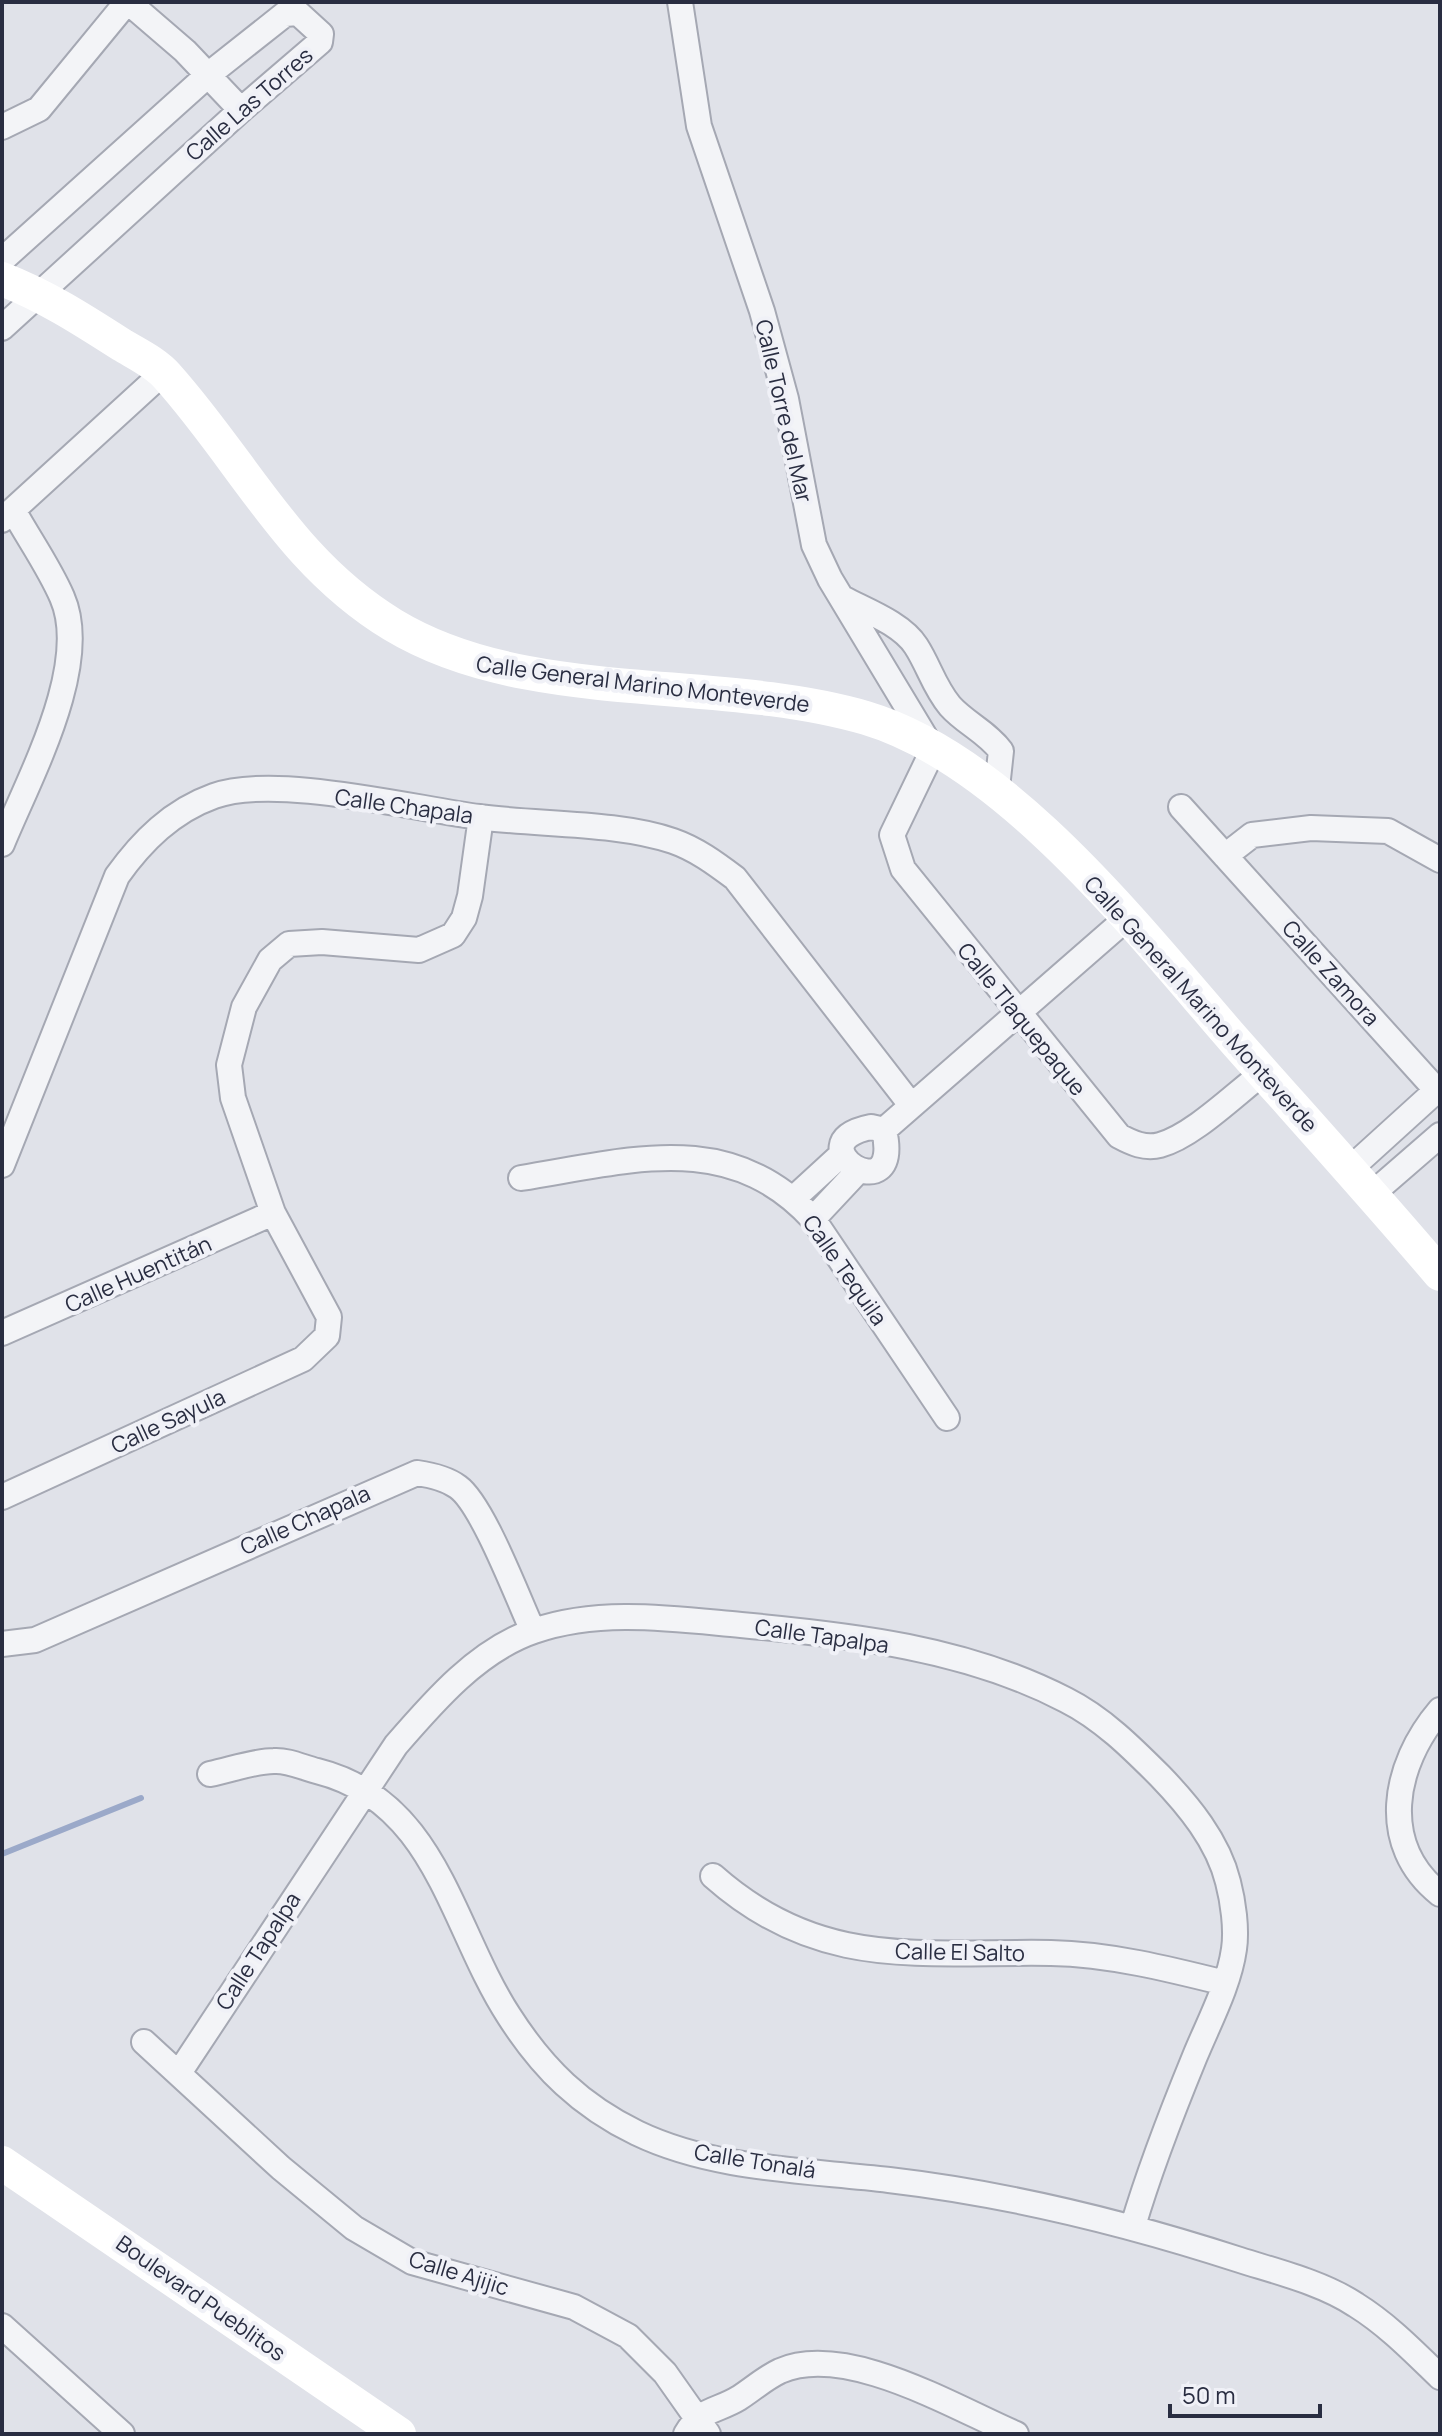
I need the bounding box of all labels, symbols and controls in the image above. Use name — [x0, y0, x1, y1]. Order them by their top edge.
street label: Calle Las Torres — [179, 40, 319, 168]
street label: Calle Torre del Mar — [748, 317, 820, 505]
street label: Calle General Marino Monteverde — [475, 649, 811, 719]
street label: Calle Chapala — [333, 781, 475, 831]
street label: Calle General Marino Monteverde — [1078, 869, 1324, 1139]
street label: Calle Zamora — [1276, 914, 1386, 1032]
street label: Calle Tlaquepaque — [951, 936, 1093, 1102]
street label: Calle Tequila — [796, 1209, 894, 1331]
street label: Calle Huentitán — [60, 1228, 216, 1320]
street label: Calle Sayula — [106, 1381, 230, 1461]
street label: Calle Chapala — [235, 1478, 375, 1562]
street label: Calle Tapalpa — [753, 1612, 891, 1660]
street label: Calle Tapalpa — [209, 1886, 307, 2016]
street label: Calle El Salto — [895, 1936, 1025, 1968]
street label: Calle Tonalá — [692, 2137, 818, 2185]
street label: Boulevard Pueblitos — [110, 2228, 292, 2368]
street label: Calle Ajijic — [405, 2244, 513, 2302]
scale bar — [1170, 2368, 1320, 2418]
text: 50 m — [1182, 2378, 1236, 2411]

